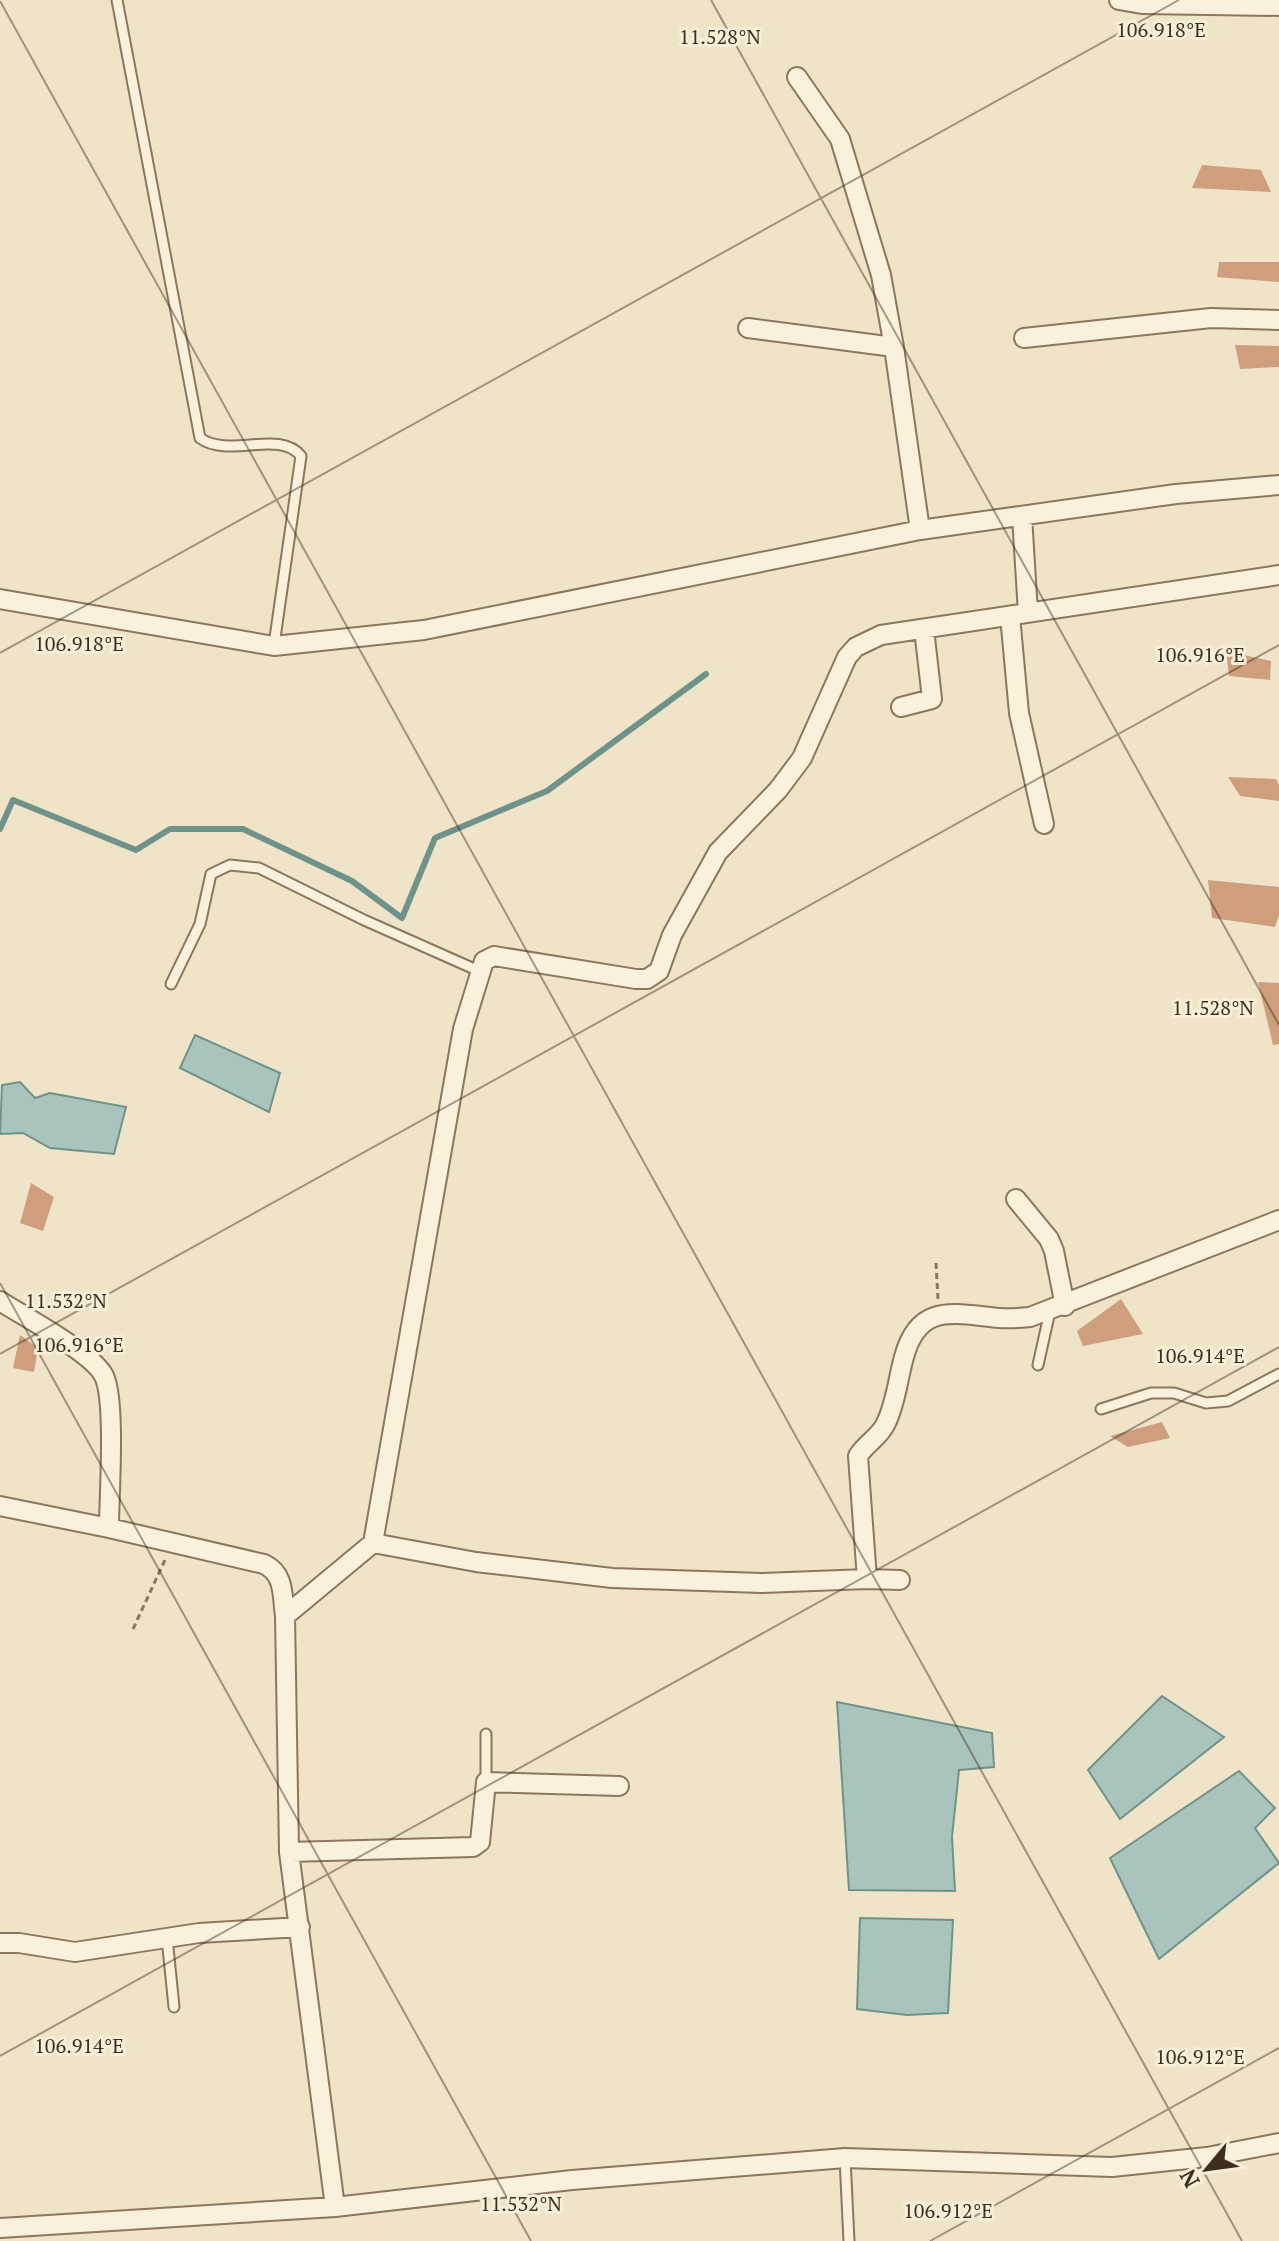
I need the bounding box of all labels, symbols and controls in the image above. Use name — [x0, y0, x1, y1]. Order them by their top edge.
text: 106.918°E — [1116, 16, 1206, 43]
text: 11.528°N — [679, 23, 761, 50]
text: 106.918°E — [34, 630, 124, 657]
text: 106.916°E — [1155, 641, 1245, 668]
text: 11.528°N — [1172, 994, 1254, 1021]
text: 11.532°N — [25, 1287, 107, 1314]
text: 106.916°E — [34, 1331, 124, 1358]
text: 106.914°E — [1155, 1342, 1245, 1369]
text: 106.914°E — [34, 2032, 124, 2059]
text: 106.912°E — [1155, 2043, 1245, 2070]
north arrow — [1167, 2129, 1247, 2209]
text: N — [1172, 2164, 1206, 2193]
text: 11.532°N — [480, 2190, 562, 2217]
text: 106.912°E — [903, 2197, 993, 2224]

